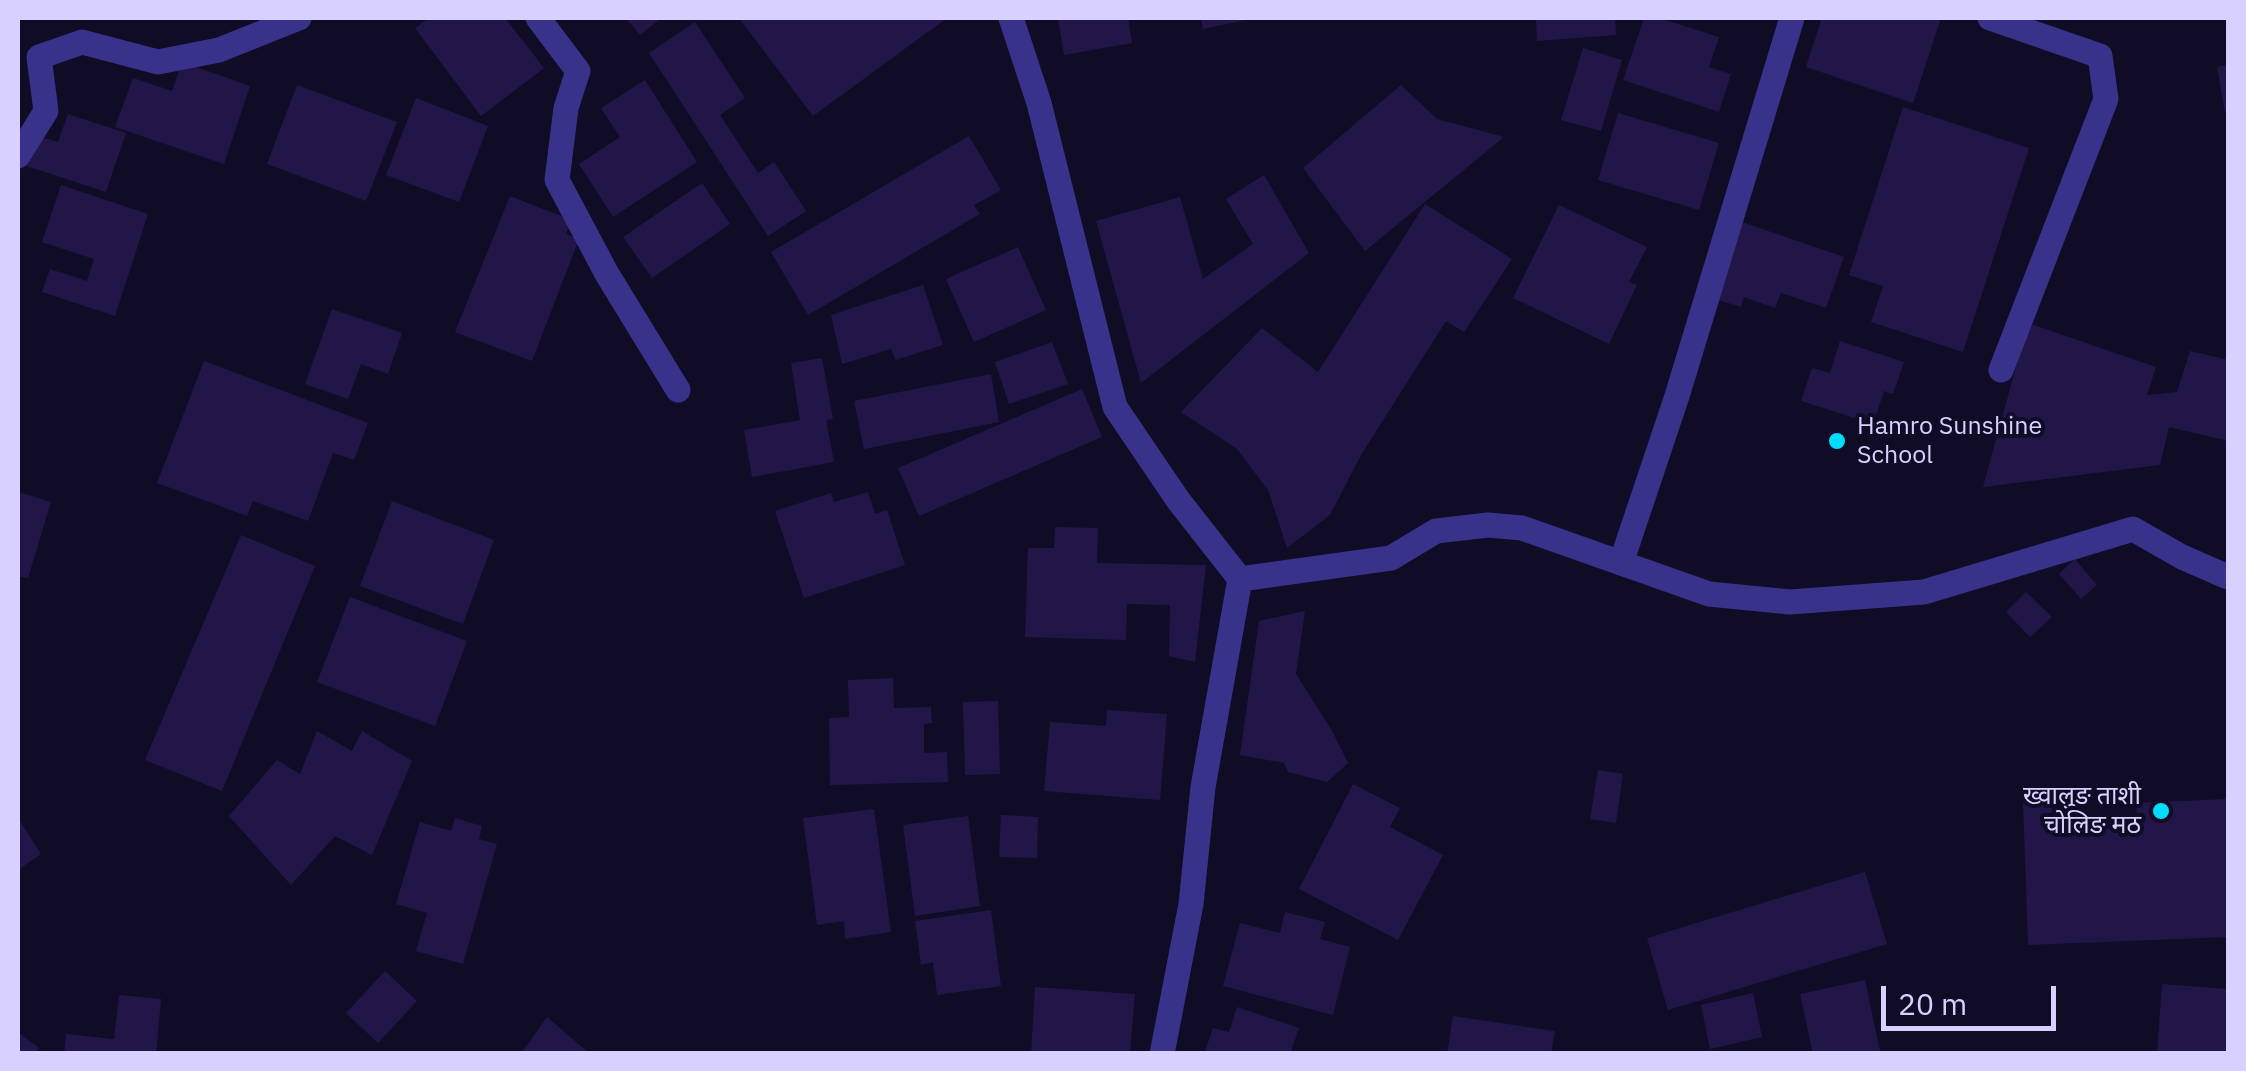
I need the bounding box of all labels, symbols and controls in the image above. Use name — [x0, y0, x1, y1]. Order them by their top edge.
place label: Hamro Sunshine School — [1857, 412, 2042, 471]
marker: Hamro Sunshine School — [1826, 430, 1848, 452]
place label: ख्वालुङ ताशी चोलिङ मठ — [2023, 782, 2141, 841]
marker: ख्वालुङ ताशी चोलिङ मठ — [2150, 800, 2172, 822]
scale bar — [1886, 966, 2061, 1028]
text: 20 m — [1898, 984, 1967, 1023]

